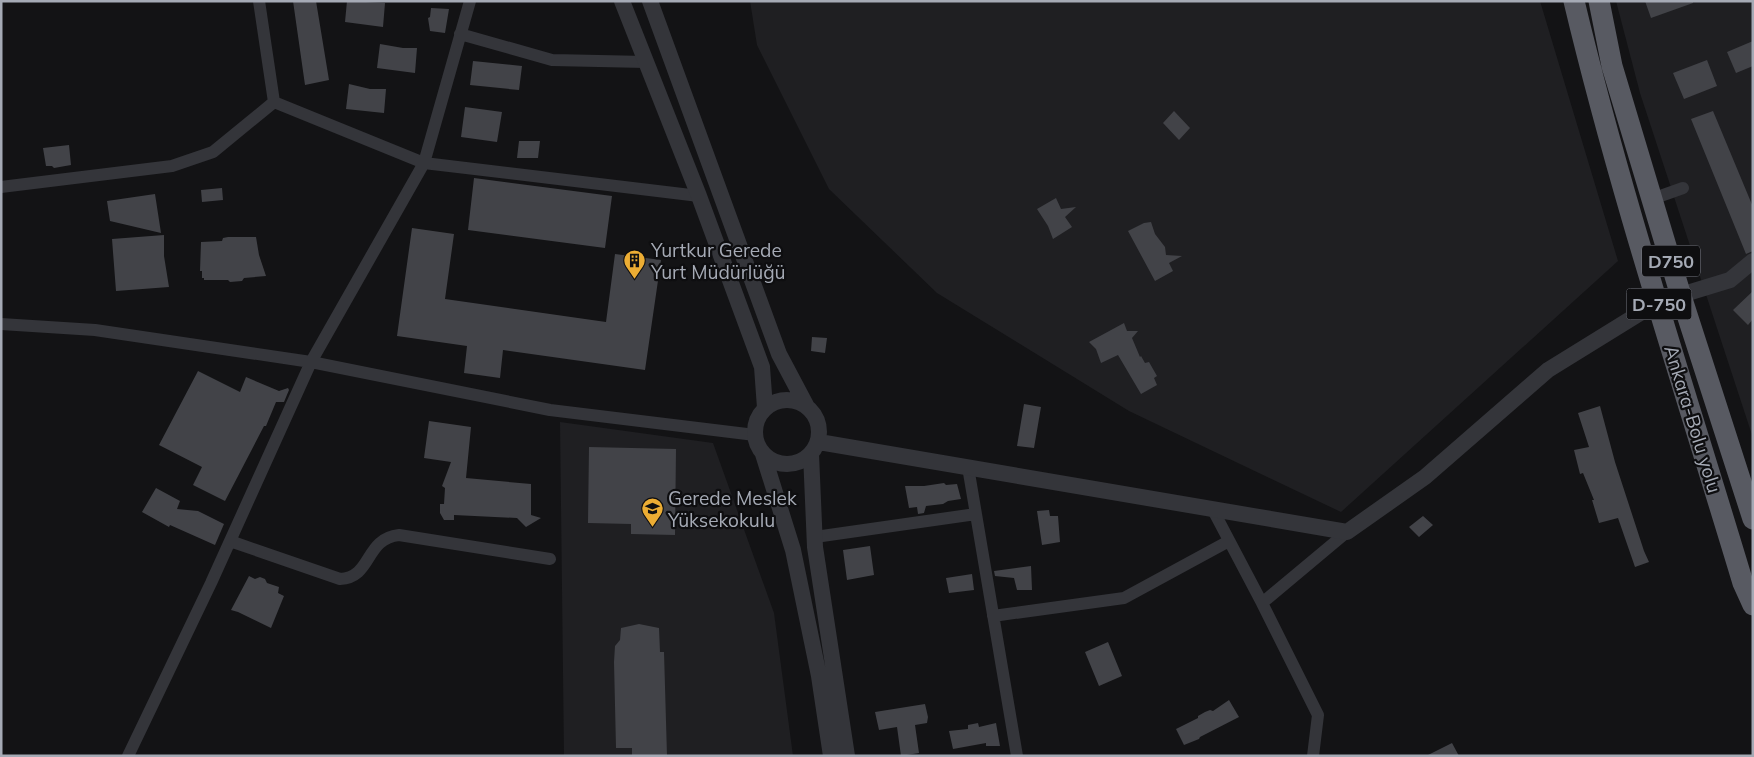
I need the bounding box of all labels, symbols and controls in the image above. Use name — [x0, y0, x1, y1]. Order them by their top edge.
place label: Yurtkur Gerede Yurt Müdürlüğü — [650, 238, 786, 284]
road number: D750 — [1642, 246, 1700, 276]
building icon: Yurtkur Gerede Yurt Müdürlüğü — [623, 249, 647, 280]
road number: D-750 — [1626, 288, 1692, 320]
street label: Ankara-Bolu yolu — [1659, 342, 1727, 496]
place label: Gerede Meslek Yüksekokulu — [667, 486, 797, 532]
school or university icon: Gerede Meslek Yüksekokulu — [640, 497, 664, 528]

